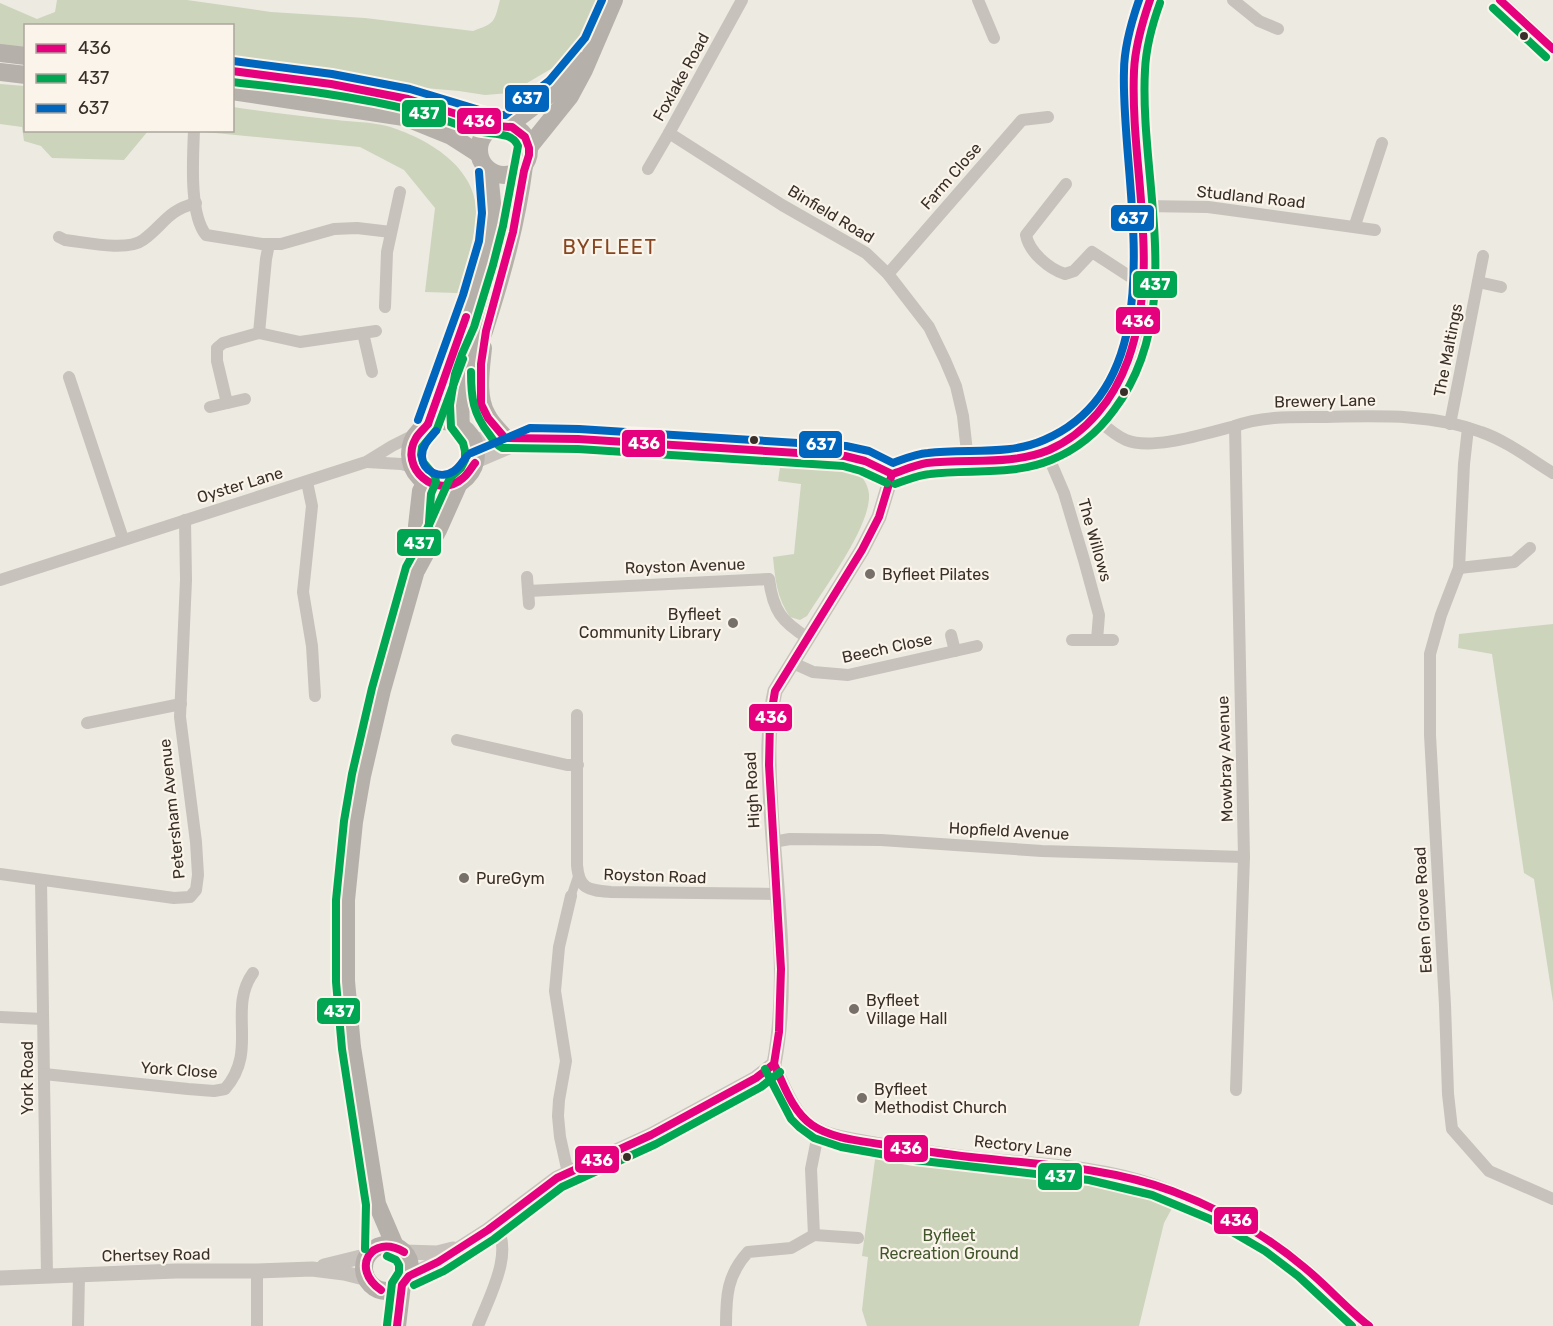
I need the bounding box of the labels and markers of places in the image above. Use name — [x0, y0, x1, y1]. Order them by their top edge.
unlabelled marker — [1518, 30, 1530, 42]
unlabelled marker — [1118, 386, 1130, 398]
unlabelled marker — [748, 434, 760, 446]
place label: Byfleet Pilates — [882, 565, 989, 584]
marker: Byfleet Pilates — [863, 567, 877, 581]
place label: Byfleet Community Library — [579, 605, 721, 642]
marker: Byfleet Community Library — [726, 616, 740, 630]
place label: PureGym — [476, 869, 545, 888]
marker: PureGym — [457, 871, 471, 885]
place label: Byfleet Village Hall — [866, 991, 947, 1028]
marker: Byfleet Village Hall — [847, 1002, 861, 1016]
place label: Byfleet Methodist Church — [874, 1080, 1007, 1117]
marker: Byfleet Methodist Church — [855, 1091, 869, 1105]
unlabelled marker — [621, 1151, 633, 1163]

